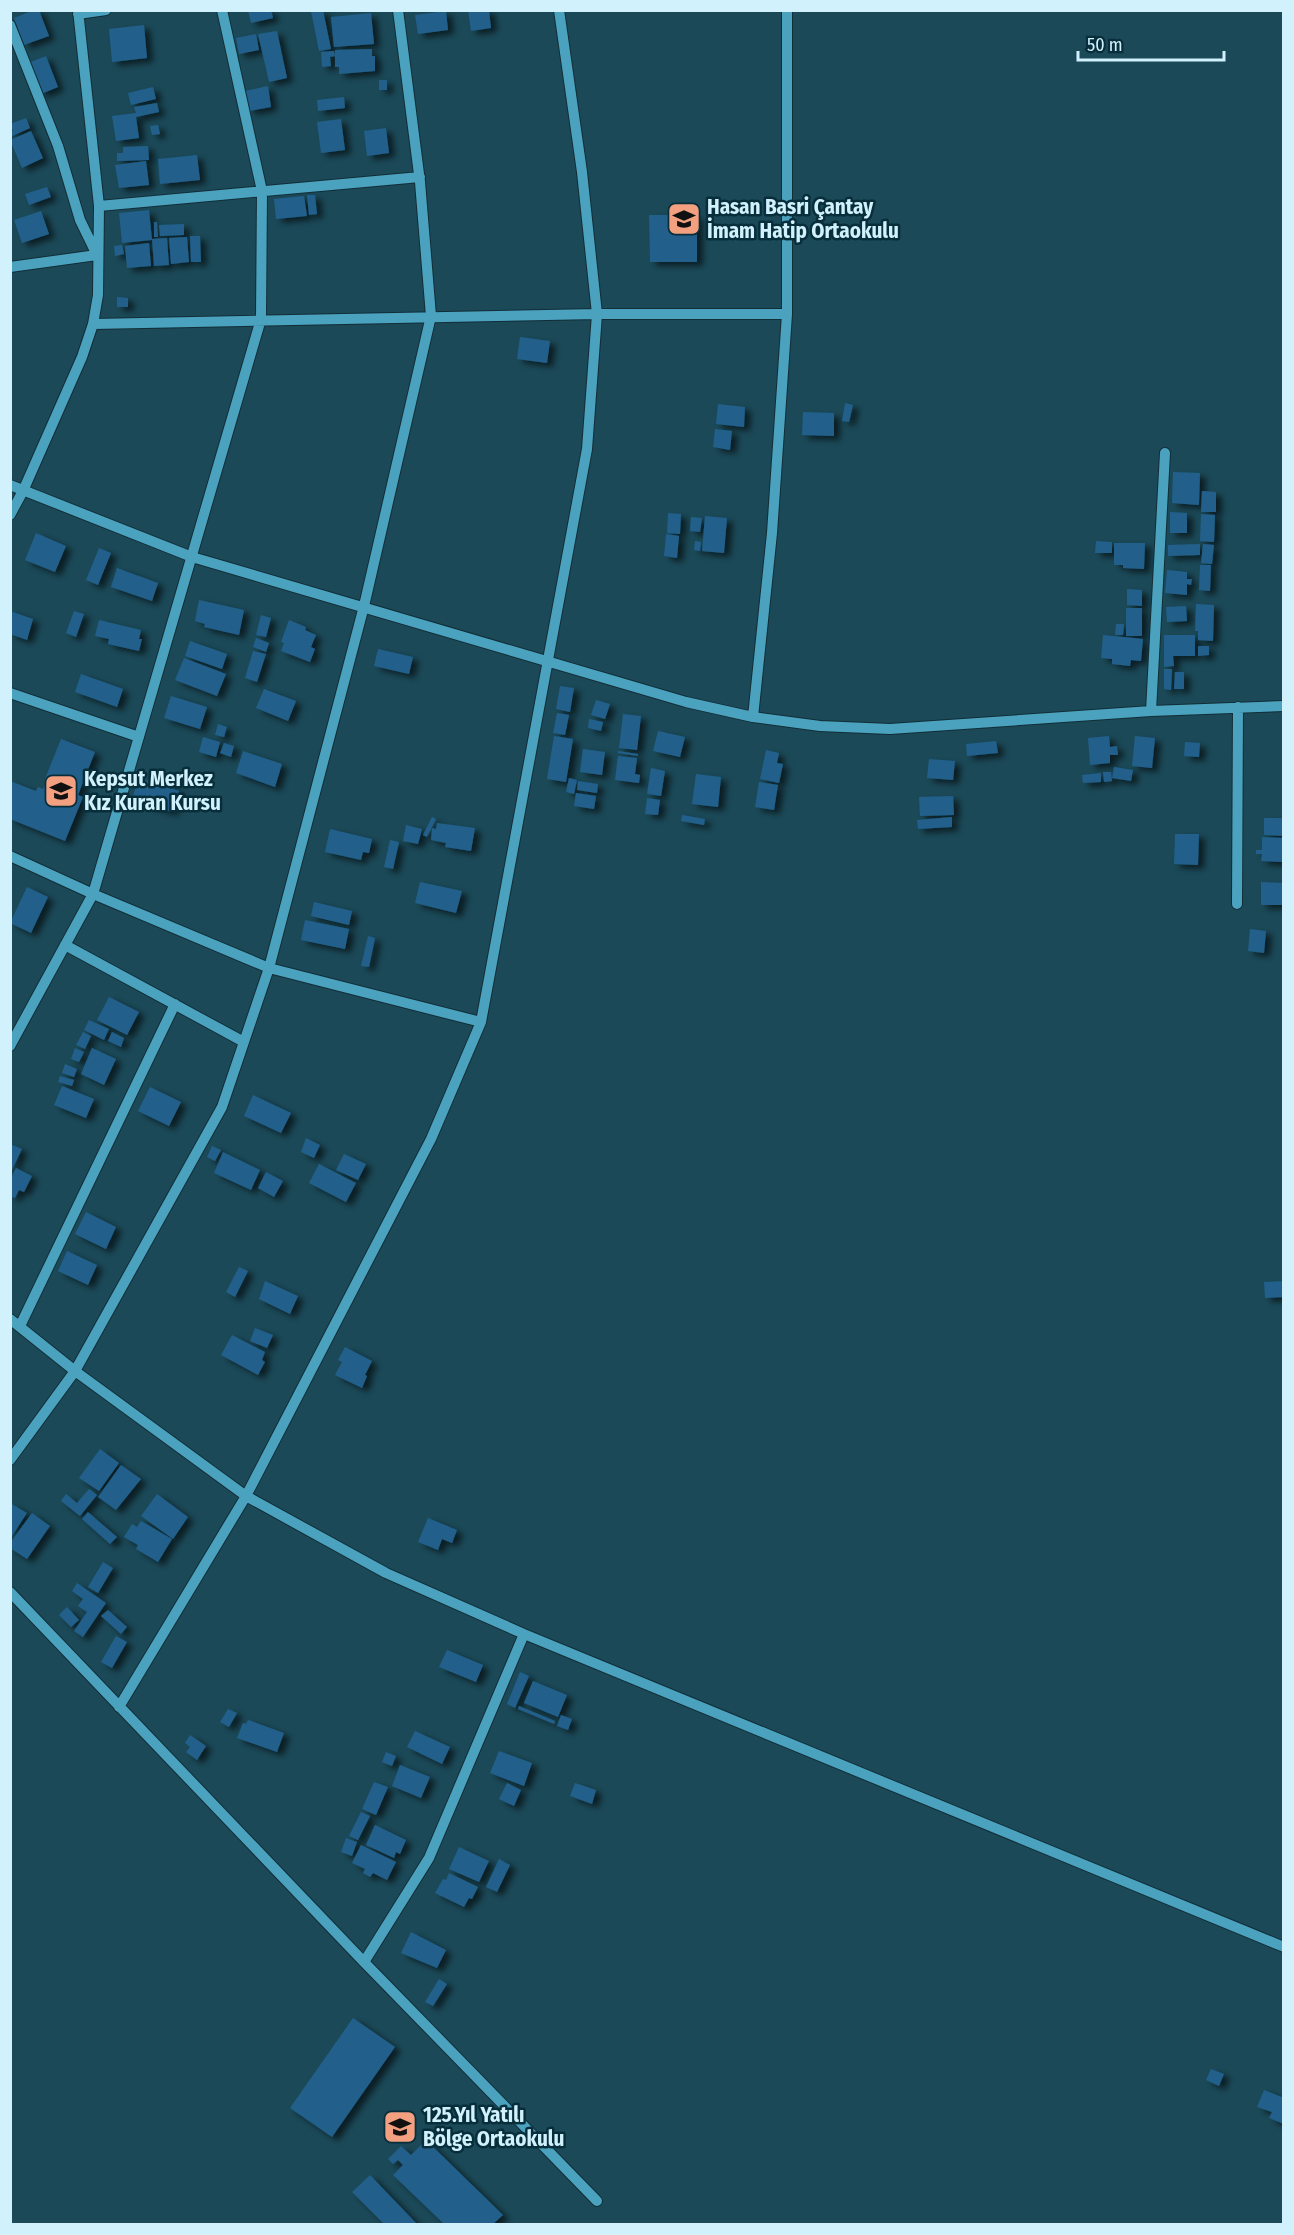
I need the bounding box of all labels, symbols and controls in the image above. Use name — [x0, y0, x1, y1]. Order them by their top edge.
scale bar — [1078, 24, 1224, 62]
text: 50 m — [1087, 34, 1123, 56]
place label: Hasan Basri Çantay İmam Hatip Ortaokulu — [707, 194, 899, 244]
school or university icon: Hasan Basri Çantay İmam Hatip Ortaokulu — [666, 201, 702, 237]
place label: Kepsut Merkez Kız Kuran Kursu — [84, 766, 221, 816]
school or university icon: Kepsut Merkez Kız Kuran Kursu — [43, 773, 79, 809]
place label: 125.Yıl Yatılı Bölge Ortaokulu — [423, 2102, 564, 2152]
school or university icon: 125.Yıl Yatılı Bölge Ortaokulu — [382, 2109, 418, 2145]

